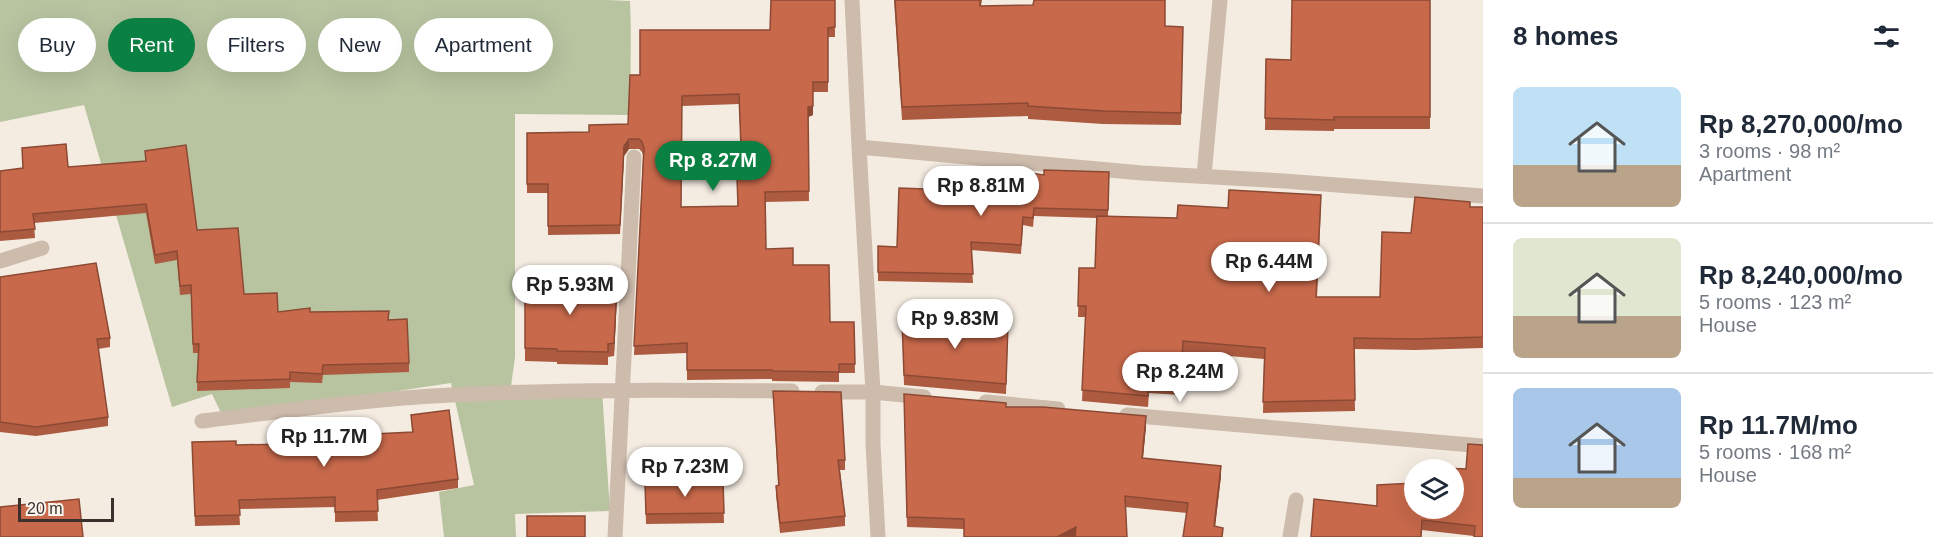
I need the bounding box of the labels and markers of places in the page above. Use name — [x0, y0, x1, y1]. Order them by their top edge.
pin: Rp 8.27M — [651, 141, 775, 192]
pin: Rp 8.81M — [919, 166, 1043, 217]
pin: Rp 6.44M — [1207, 242, 1331, 293]
pin: Rp 5.93M — [508, 265, 632, 316]
pin: Rp 9.83M — [893, 299, 1017, 350]
pin: Rp 8.24M — [1118, 352, 1242, 403]
pin: Rp 11.7M — [262, 417, 386, 468]
pin: Rp 7.23M — [623, 447, 747, 498]

